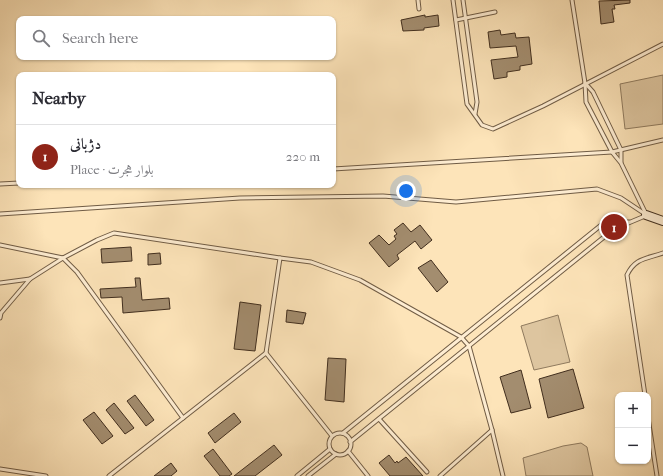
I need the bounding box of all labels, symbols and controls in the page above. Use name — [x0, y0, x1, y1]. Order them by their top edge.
search box — [16, 16, 336, 60]
icon: search — [30, 27, 52, 49]
text: Search here — [62, 29, 138, 47]
text: Nearby — [32, 88, 86, 108]
text: دژبانی — [70, 135, 101, 153]
text: 1 — [43, 149, 47, 164]
text: 220 m — [286, 149, 320, 164]
text: Place · بلوار هجرت — [70, 162, 153, 177]
your location — [396, 181, 416, 201]
pin: 1 — [601, 212, 627, 242]
map controls — [615, 392, 651, 464]
button: + — [615, 392, 651, 428]
button: − — [615, 428, 651, 464]

